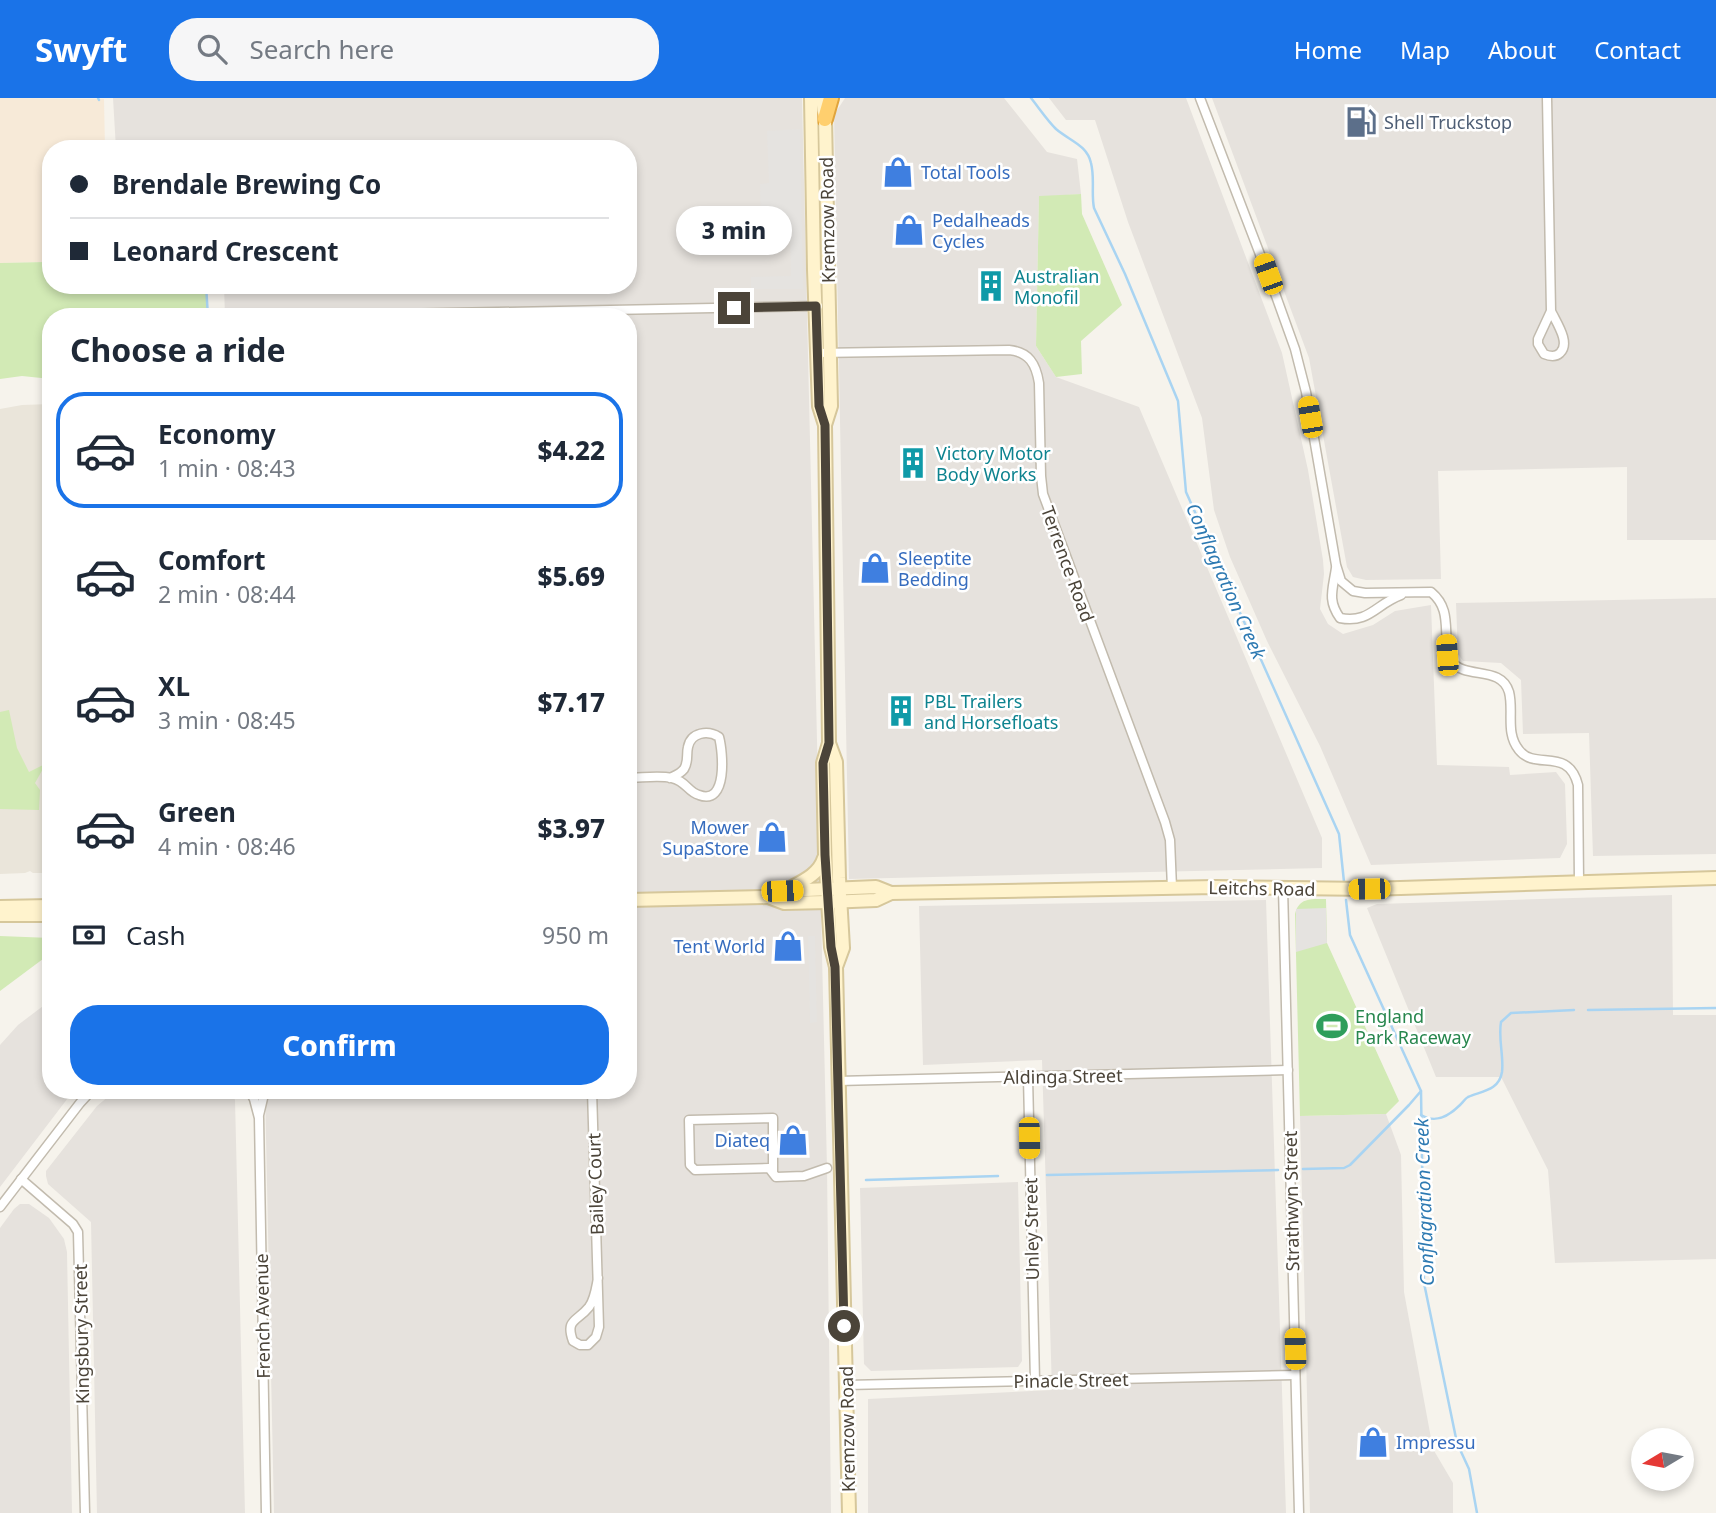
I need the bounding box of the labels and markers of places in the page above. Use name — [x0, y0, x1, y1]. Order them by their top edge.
fuel station icon: Shell Truckstop — [1344, 105, 1378, 139]
place label: Shell Truckstop — [1384, 110, 1512, 134]
shop icon: Total Tools — [881, 155, 915, 189]
place label: Total Tools — [921, 160, 1010, 184]
place label: Pedalheads Cycles — [932, 208, 1030, 253]
shop icon: Pedalheads Cycles — [892, 213, 926, 247]
place label: Australian Monofil — [1014, 264, 1099, 309]
building icon: Australian Monofil — [974, 269, 1008, 303]
place label: Victory Motor Body Works — [936, 441, 1051, 486]
building icon: Victory Motor Body Works — [896, 446, 930, 480]
place label: Sleeptite Bedding — [898, 546, 972, 591]
shop icon: Sleeptite Bedding — [858, 551, 892, 585]
place label: PBL Trailers and Horsefloats — [924, 689, 1058, 734]
building icon: PBL Trailers and Horsefloats — [884, 694, 918, 728]
place label: Mower SupaStore — [662, 815, 750, 860]
shop icon: Mower SupaStore — [755, 820, 789, 854]
shop icon: Tent World — [771, 929, 805, 963]
place label: Tent World — [673, 934, 765, 958]
place label: England Park Raceway — [1355, 1004, 1472, 1049]
sports icon: England Park Raceway — [1315, 1009, 1349, 1043]
shop icon: Diateq — [776, 1123, 810, 1157]
place label: Diateq — [714, 1128, 770, 1152]
shop icon: Impressu — [1356, 1425, 1390, 1459]
place label: Impressu — [1396, 1430, 1476, 1454]

